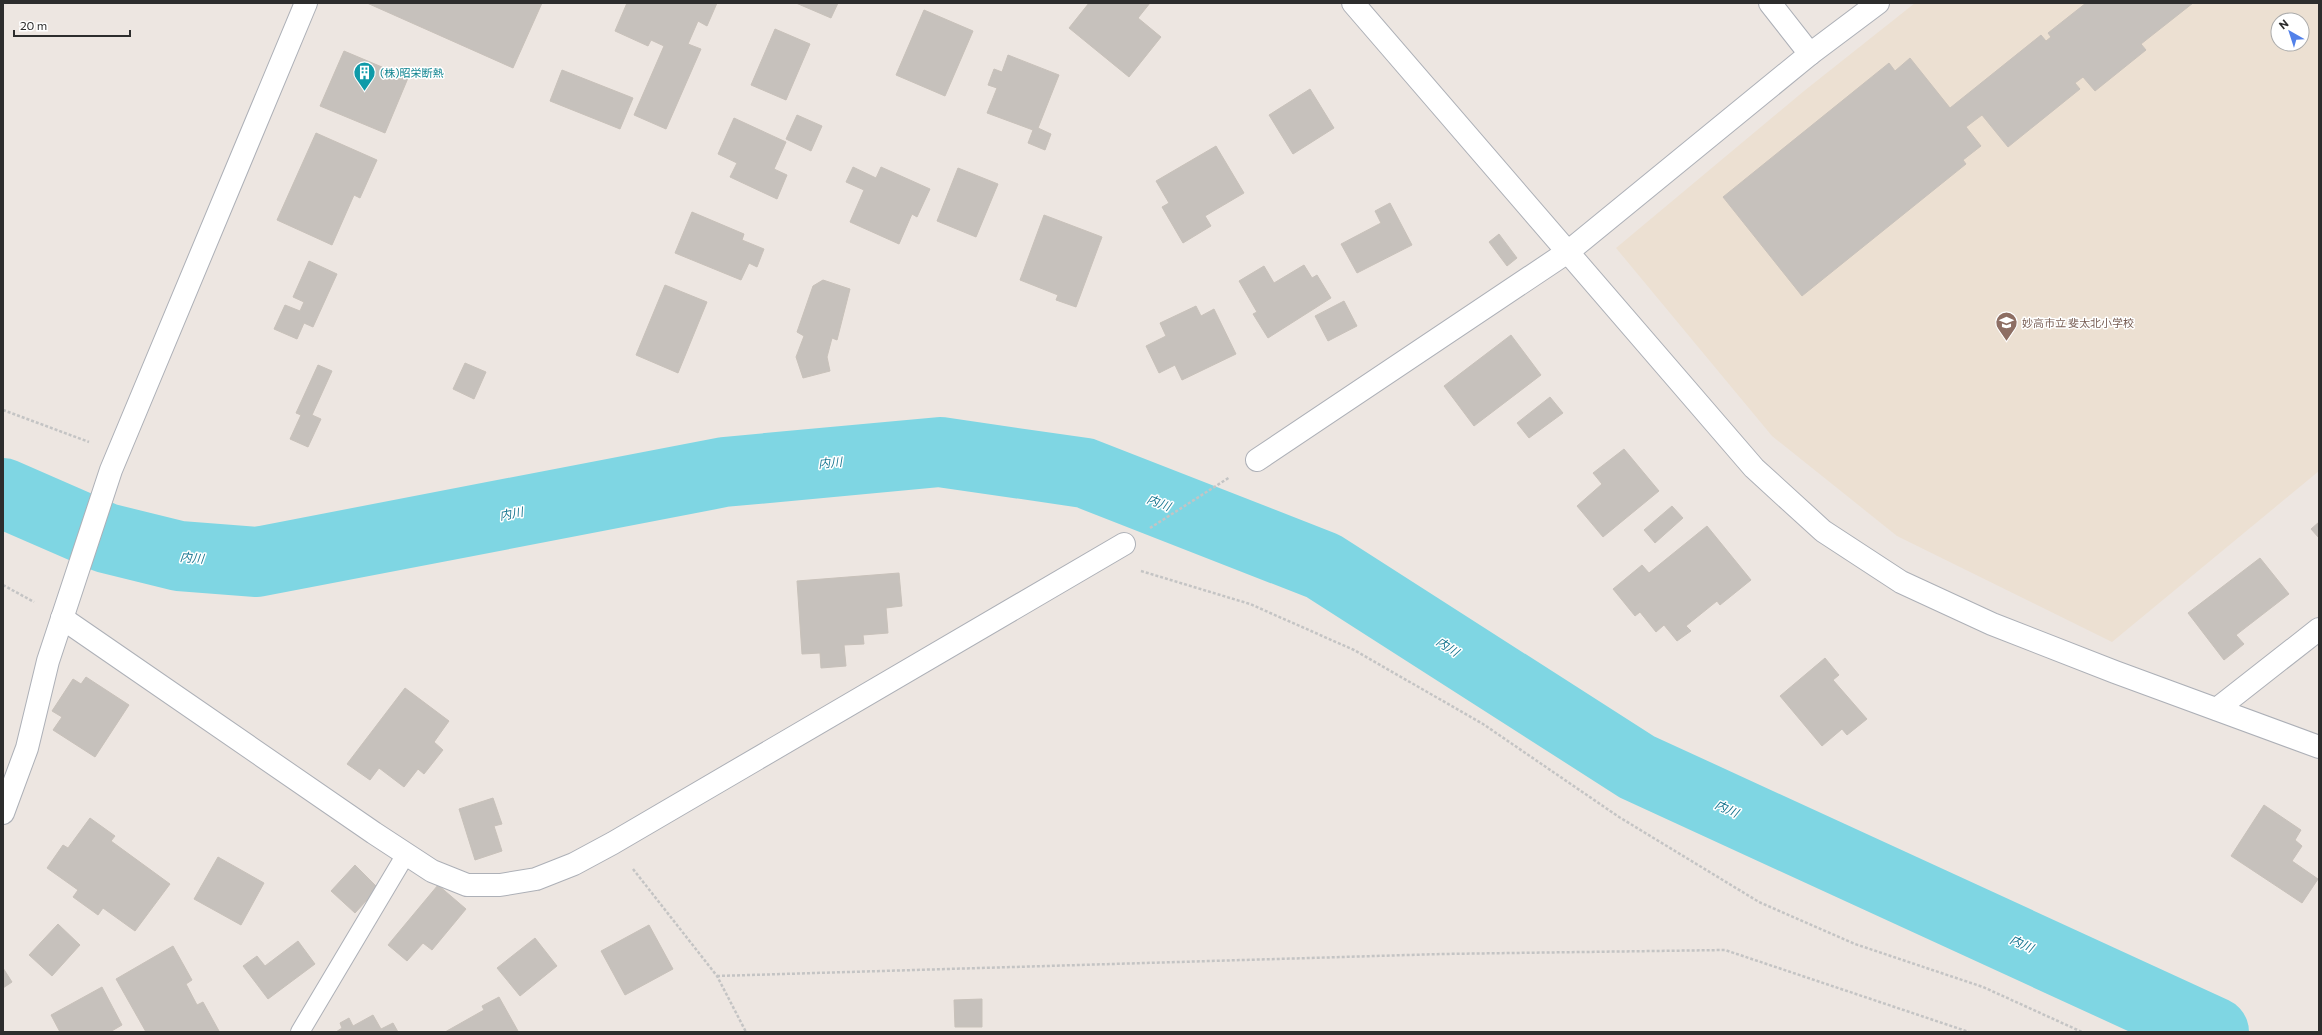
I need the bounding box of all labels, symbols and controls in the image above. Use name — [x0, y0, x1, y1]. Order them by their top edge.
scale bar — [14, 12, 130, 38]
north arrow — [2270, 12, 2310, 52]
text: N — [2276, 16, 2291, 31]
text: 20 m — [20, 18, 47, 32]
building icon: (株)昭栄断熱 — [351, 59, 377, 92]
place label: (株)昭栄断熱 — [380, 66, 443, 79]
school or university icon: 妙高市立 斐太北小学校 — [1994, 309, 2020, 342]
place label: 妙高市立 斐太北小学校 — [2022, 316, 2134, 329]
water label: 内川 — [817, 454, 845, 470]
water label: 内川 — [1145, 491, 1175, 514]
water label: 内川 — [498, 503, 526, 522]
water label: 内川 — [179, 549, 207, 565]
water label: 内川 — [1434, 634, 1464, 659]
water label: 内川 — [1713, 797, 1743, 820]
water label: 内川 — [2008, 932, 2038, 955]

